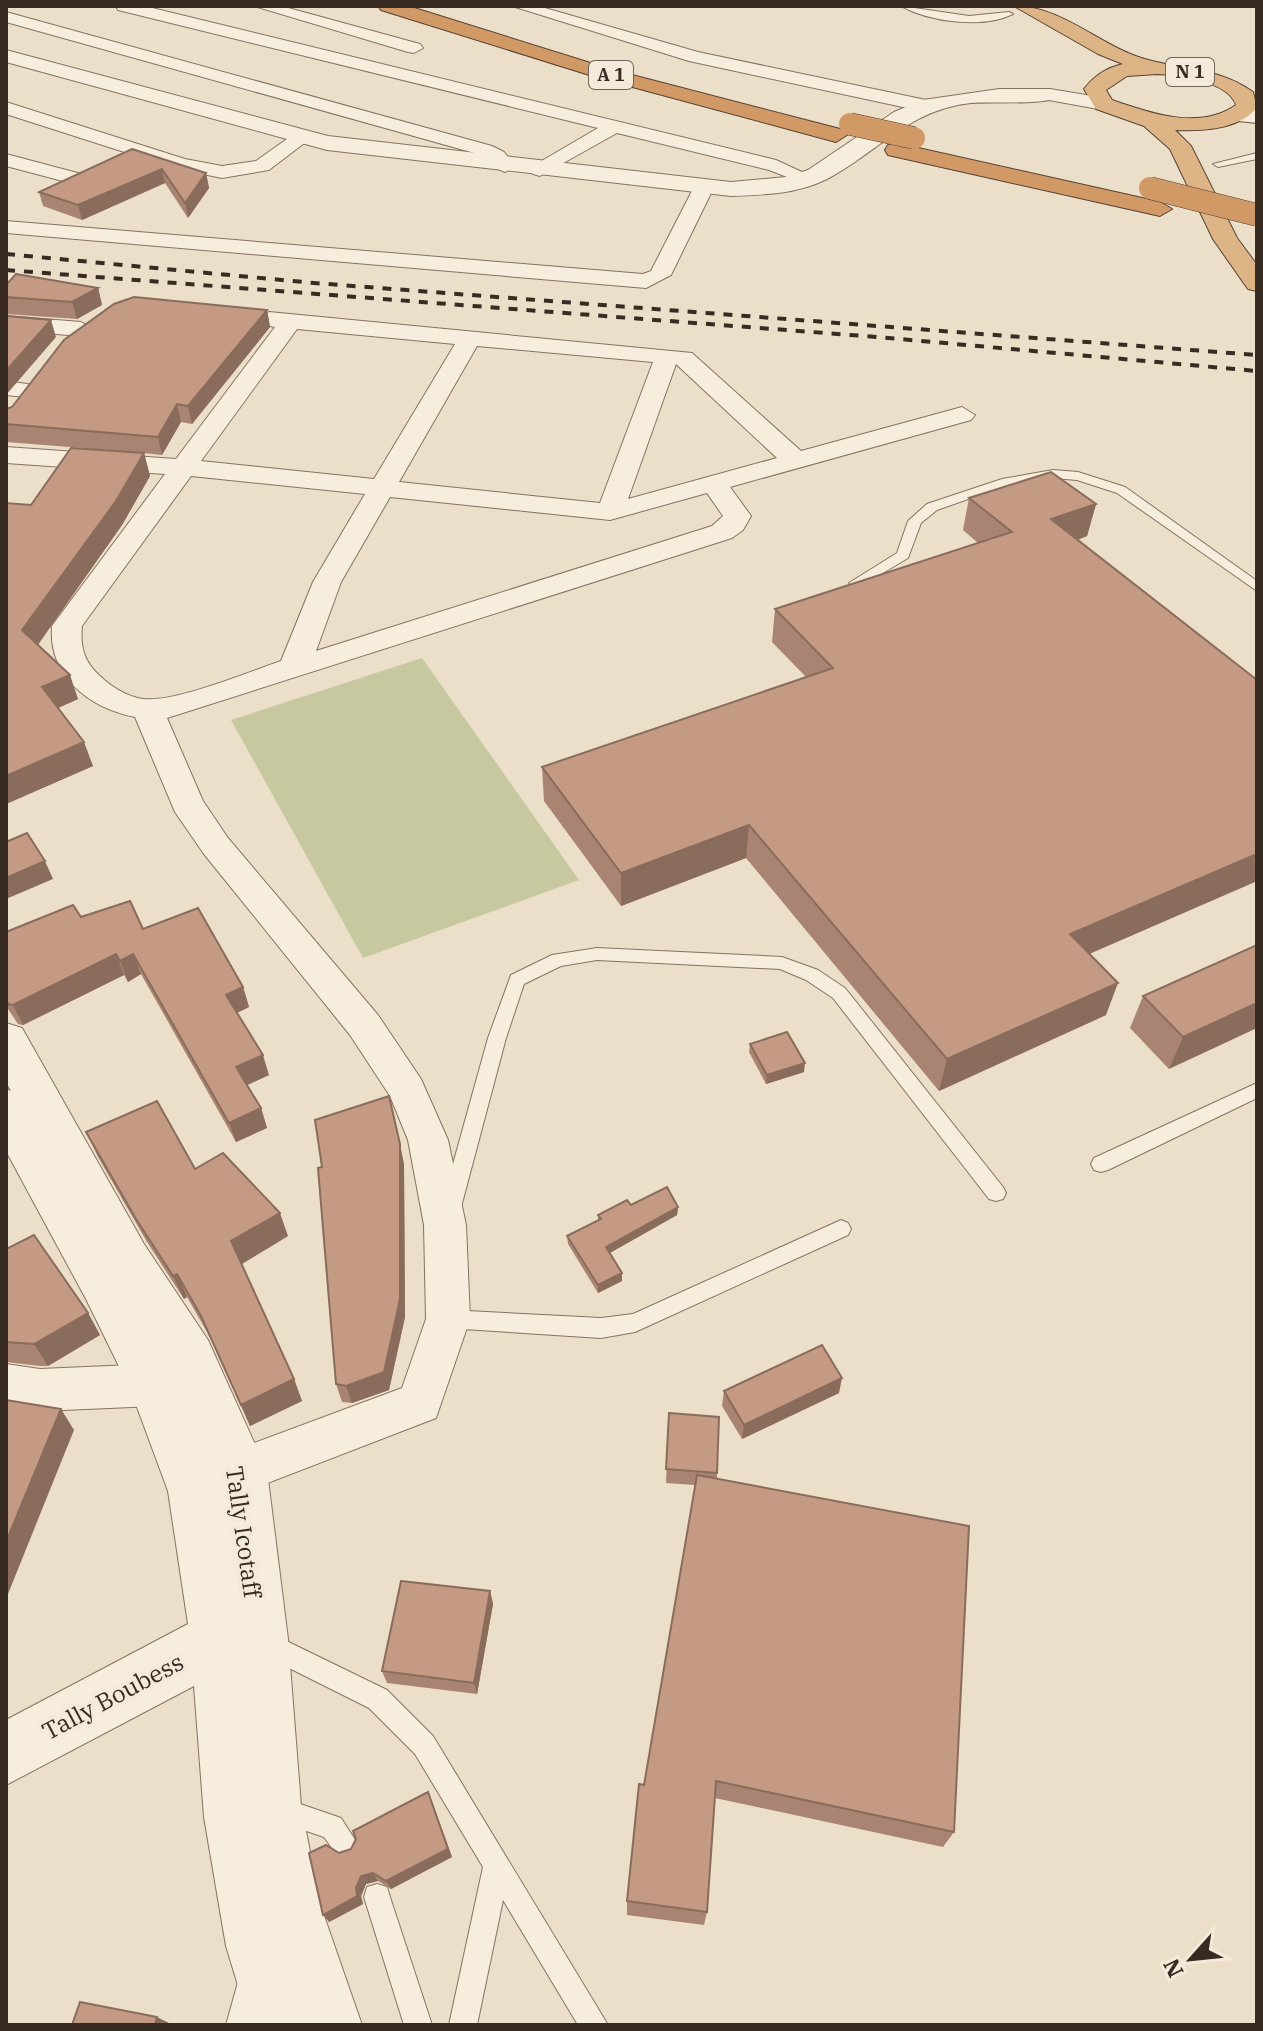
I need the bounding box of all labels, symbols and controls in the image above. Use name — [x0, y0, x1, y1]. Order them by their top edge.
road number: N 1 — [1166, 58, 1214, 86]
road number: A 1 — [589, 61, 633, 89]
street label: Tally Icotaff — [219, 1464, 269, 1601]
street label: Tally Boubess — [36, 1645, 189, 1747]
north arrow — [1151, 1919, 1231, 1999]
text: N — [1156, 1954, 1190, 1983]

